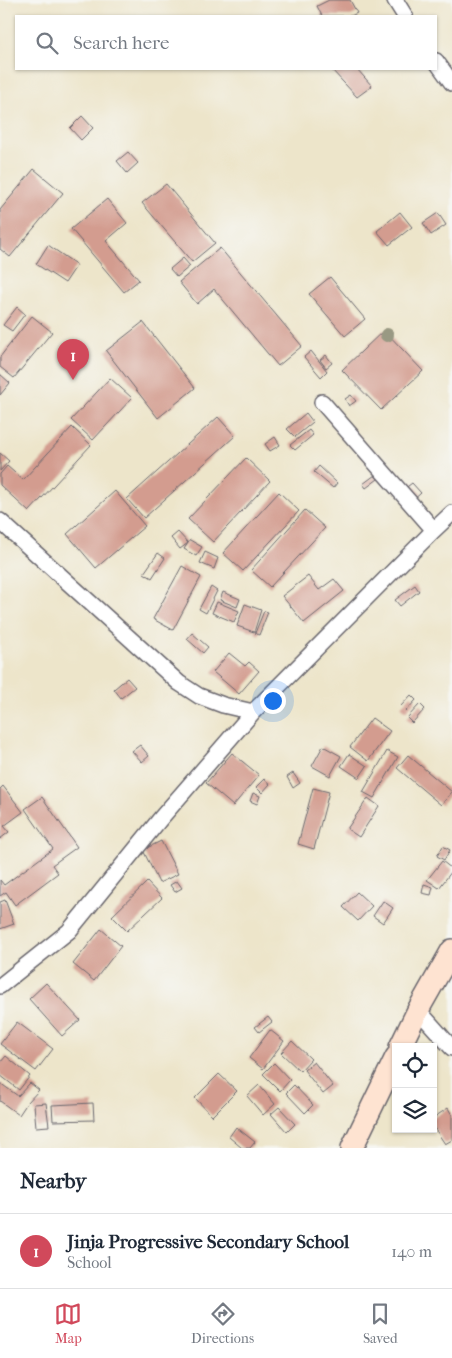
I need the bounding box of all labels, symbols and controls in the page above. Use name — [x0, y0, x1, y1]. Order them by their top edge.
search box — [15, 15, 437, 70]
icon: search — [33, 29, 61, 57]
text: Search here — [73, 32, 169, 54]
pin: 1 — [57, 339, 89, 380]
your location — [260, 688, 286, 714]
map controls — [392, 1043, 437, 1133]
button: locate — [392, 1043, 437, 1088]
button: layers — [392, 1088, 437, 1133]
text: Nearby — [20, 1169, 86, 1193]
text: Jinja Progressive Secondary School — [67, 1231, 349, 1253]
text: 1 — [33, 1242, 39, 1261]
text: 140 m — [391, 1242, 432, 1261]
text: School — [67, 1253, 112, 1272]
tab: Map — [54, 1300, 82, 1347]
tab: Directions — [191, 1300, 254, 1347]
tab: Saved — [363, 1300, 398, 1347]

